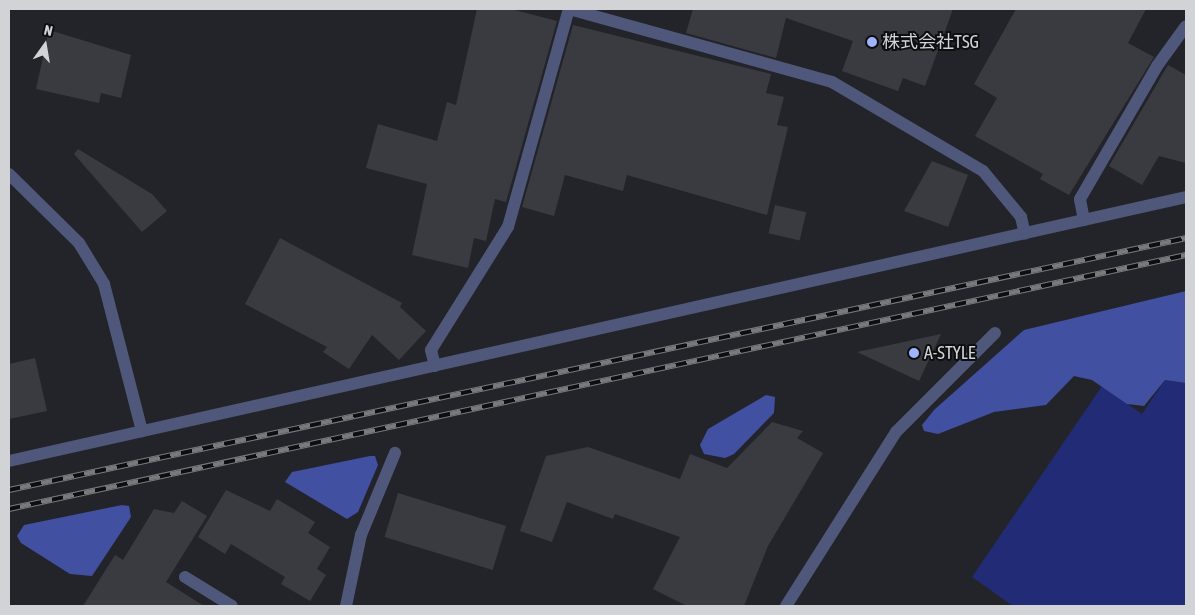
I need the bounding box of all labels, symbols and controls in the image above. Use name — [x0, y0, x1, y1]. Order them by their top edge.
north arrow — [20, 20, 70, 70]
text: N — [43, 22, 54, 39]
place label: 株式会社TSG — [882, 31, 979, 53]
marker: 株式会社TSG — [866, 36, 878, 48]
place label: A-STYLE — [924, 342, 975, 364]
marker: A-STYLE — [908, 347, 920, 359]

